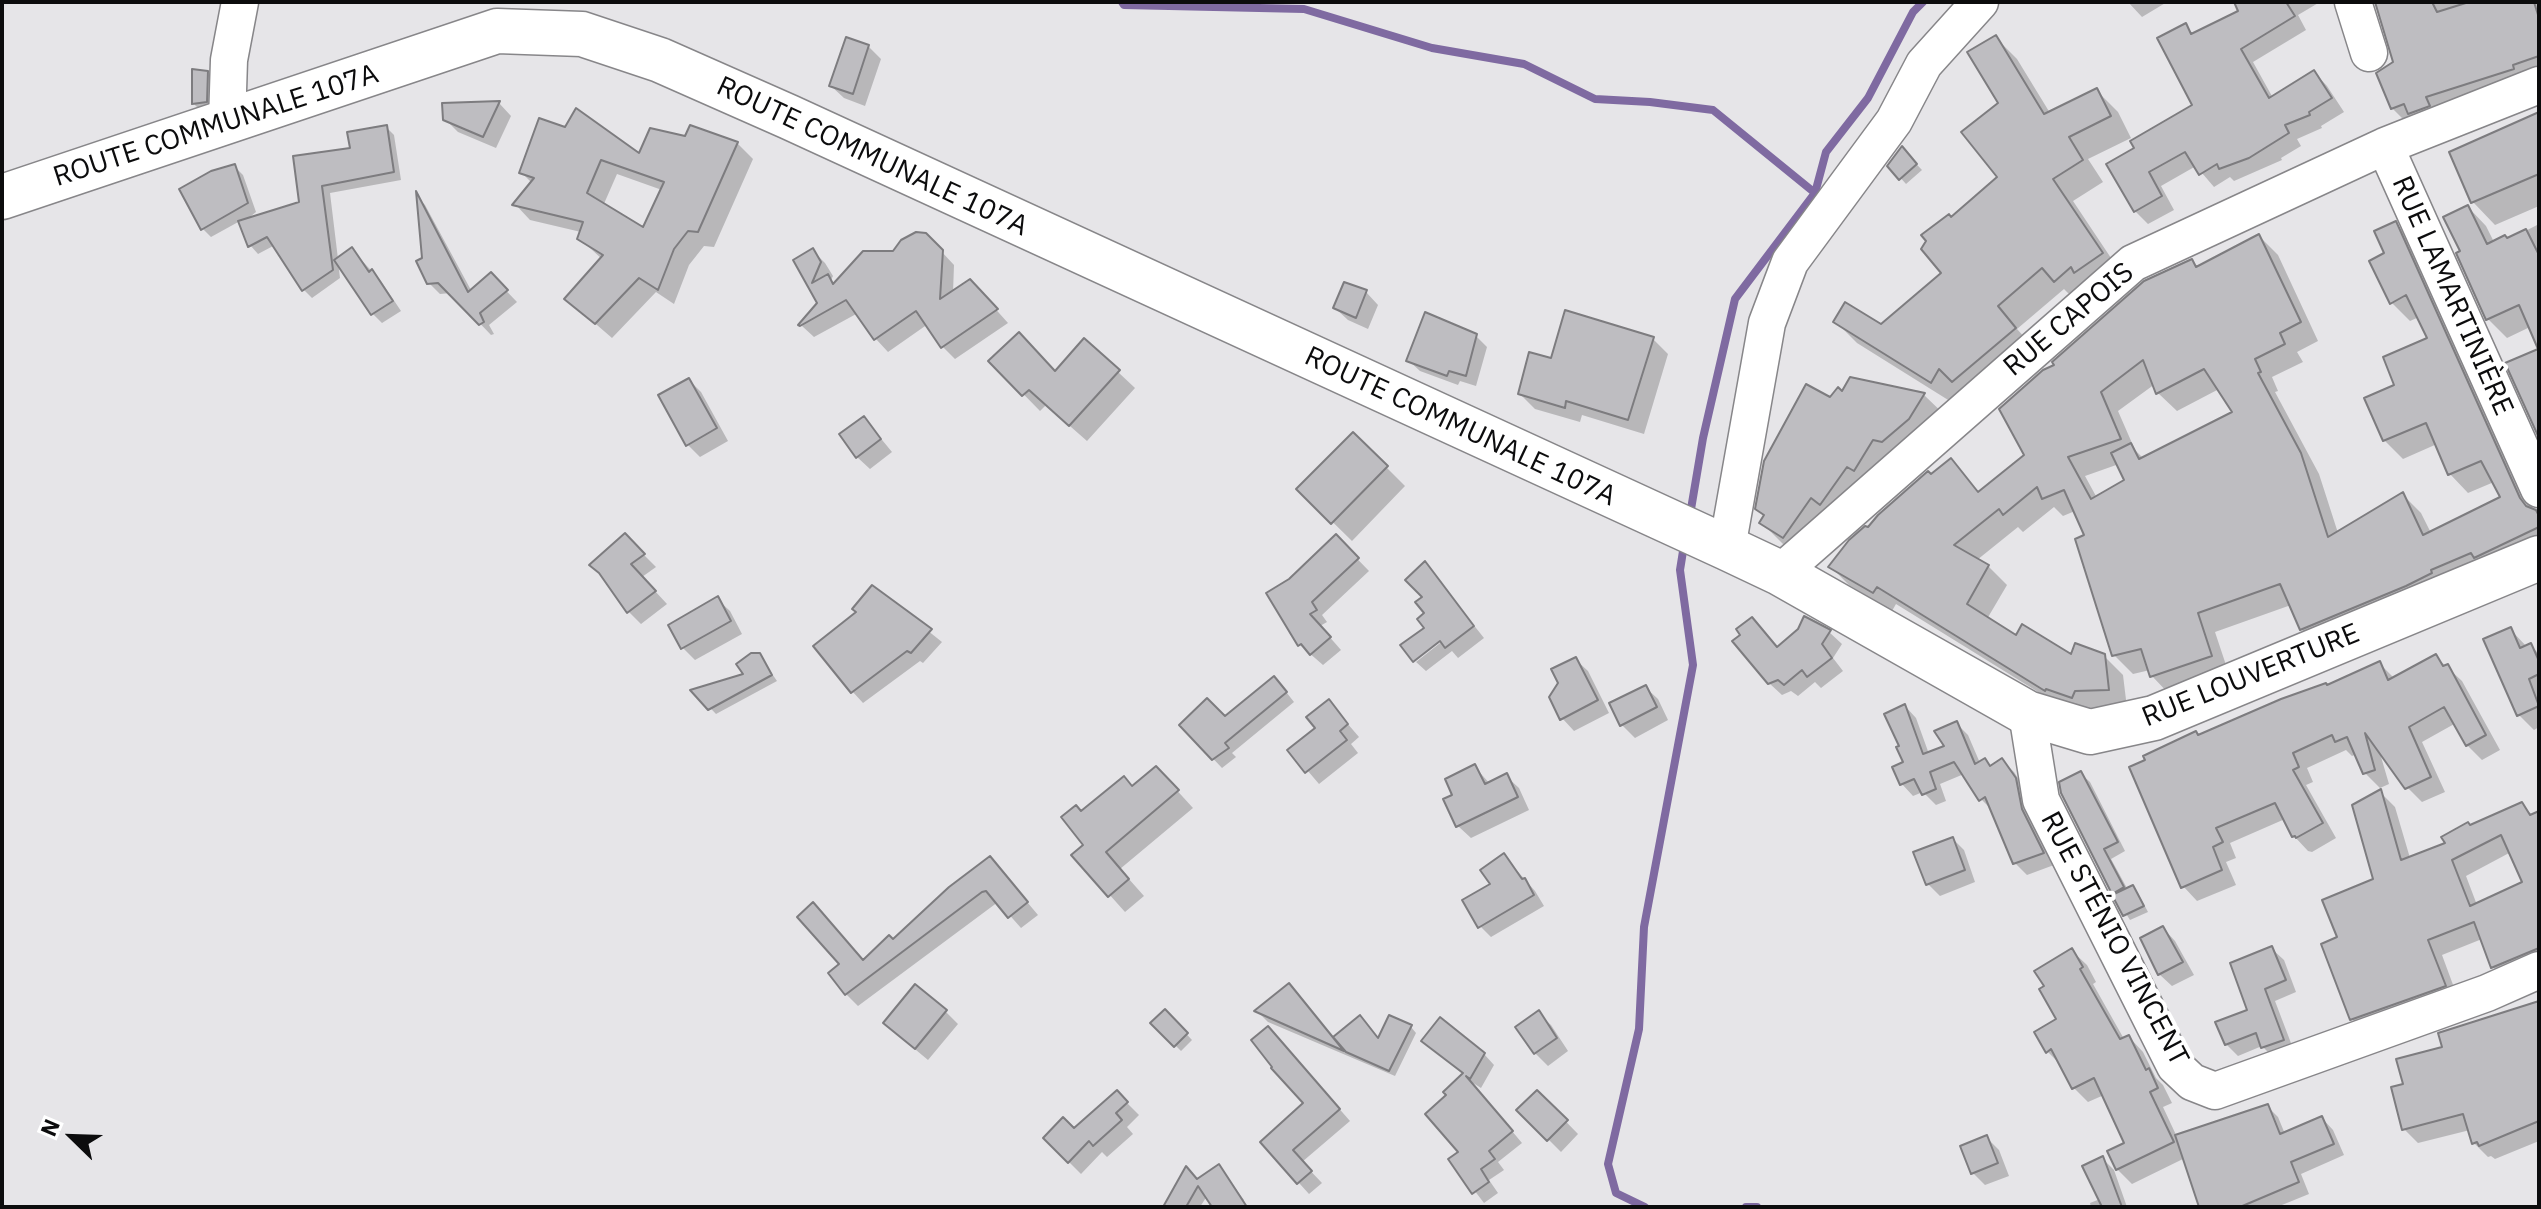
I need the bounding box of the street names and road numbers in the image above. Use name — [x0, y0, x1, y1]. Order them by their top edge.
street label: ROUTE COMMUNALE 107A — [49, 58, 383, 194]
street label: ROUTE COMMUNALE 107A — [711, 70, 1033, 244]
street label: RUE LAMARTINIÈRE — [2384, 171, 2520, 421]
street label: RUE CAPOIS — [1997, 256, 2141, 384]
street label: ROUTE COMMUNALE 107A — [1299, 340, 1621, 514]
street label: RUE LOUVERTURE — [2137, 617, 2365, 735]
street label: RUE STÉNIO VINCENT — [2033, 806, 2195, 1072]

